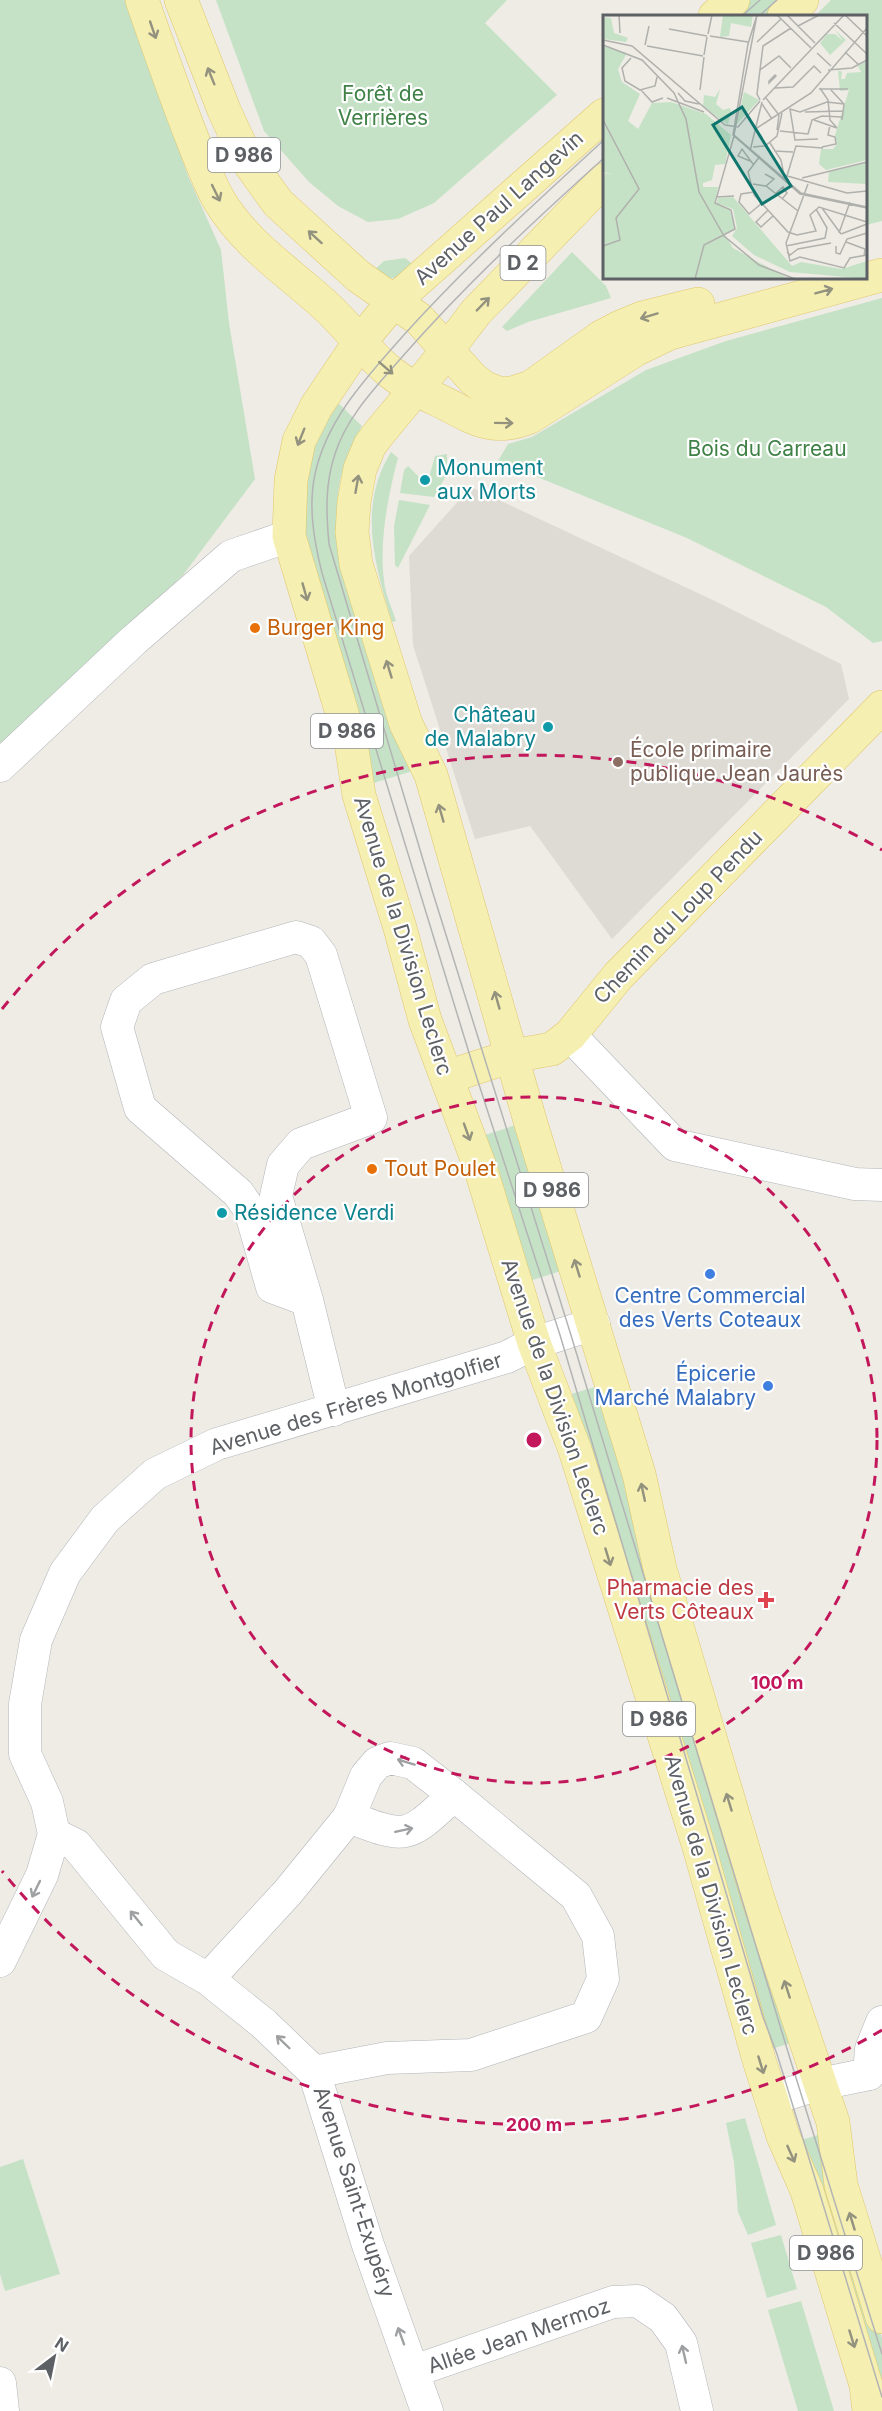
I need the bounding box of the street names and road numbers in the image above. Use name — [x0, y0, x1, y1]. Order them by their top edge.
street label: Avenue Paul Langevin — [409, 125, 588, 290]
road number: D 986 — [208, 138, 280, 172]
road number: D 2 — [500, 246, 546, 280]
road number: D 986 — [311, 714, 383, 748]
street label: Avenue de la Division Leclerc — [349, 793, 458, 1078]
street label: Chemin du Loup Pendu — [588, 825, 767, 1009]
road number: D 986 — [516, 1173, 588, 1207]
street label: Avenue de la Division Leclerc — [496, 1255, 615, 1538]
street label: Avenue des Frères Montgolfier — [207, 1347, 505, 1460]
road number: D 986 — [623, 1702, 695, 1736]
street label: Avenue de la Division Leclerc — [659, 1752, 764, 2038]
street label: Avenue Saint-Exupéry — [309, 2083, 400, 2301]
road number: D 986 — [790, 2236, 862, 2270]
street label: Allée Jean Mermoz — [424, 2293, 613, 2378]

